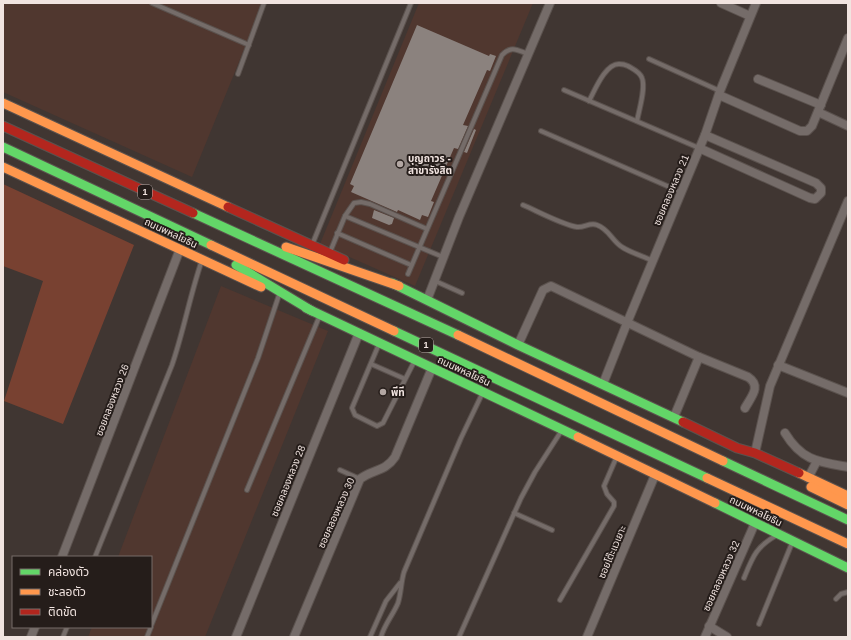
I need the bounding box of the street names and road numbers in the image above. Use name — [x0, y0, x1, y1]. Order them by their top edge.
street label: ซอยคลองหลวง 21 — [651, 152, 691, 227]
road number: 1 — [138, 185, 152, 199]
street label: ถนนพหลโยธิน — [143, 216, 199, 250]
road number: 1 — [419, 338, 433, 352]
street label: ถนนพหลโยธิน — [436, 354, 492, 388]
street label: ซอยคลองหลวง 26 — [93, 362, 131, 437]
street label: ซอยคลองหลวง 28 — [269, 443, 307, 518]
street label: ซอยคลองหลวง 30 — [316, 476, 357, 550]
street label: ถนนพหลโยธิน — [728, 494, 784, 528]
street label: ซอยโต๊ะแวเยาะ — [595, 523, 628, 580]
street label: ซอยคลองหลวง 32 — [701, 539, 742, 613]

